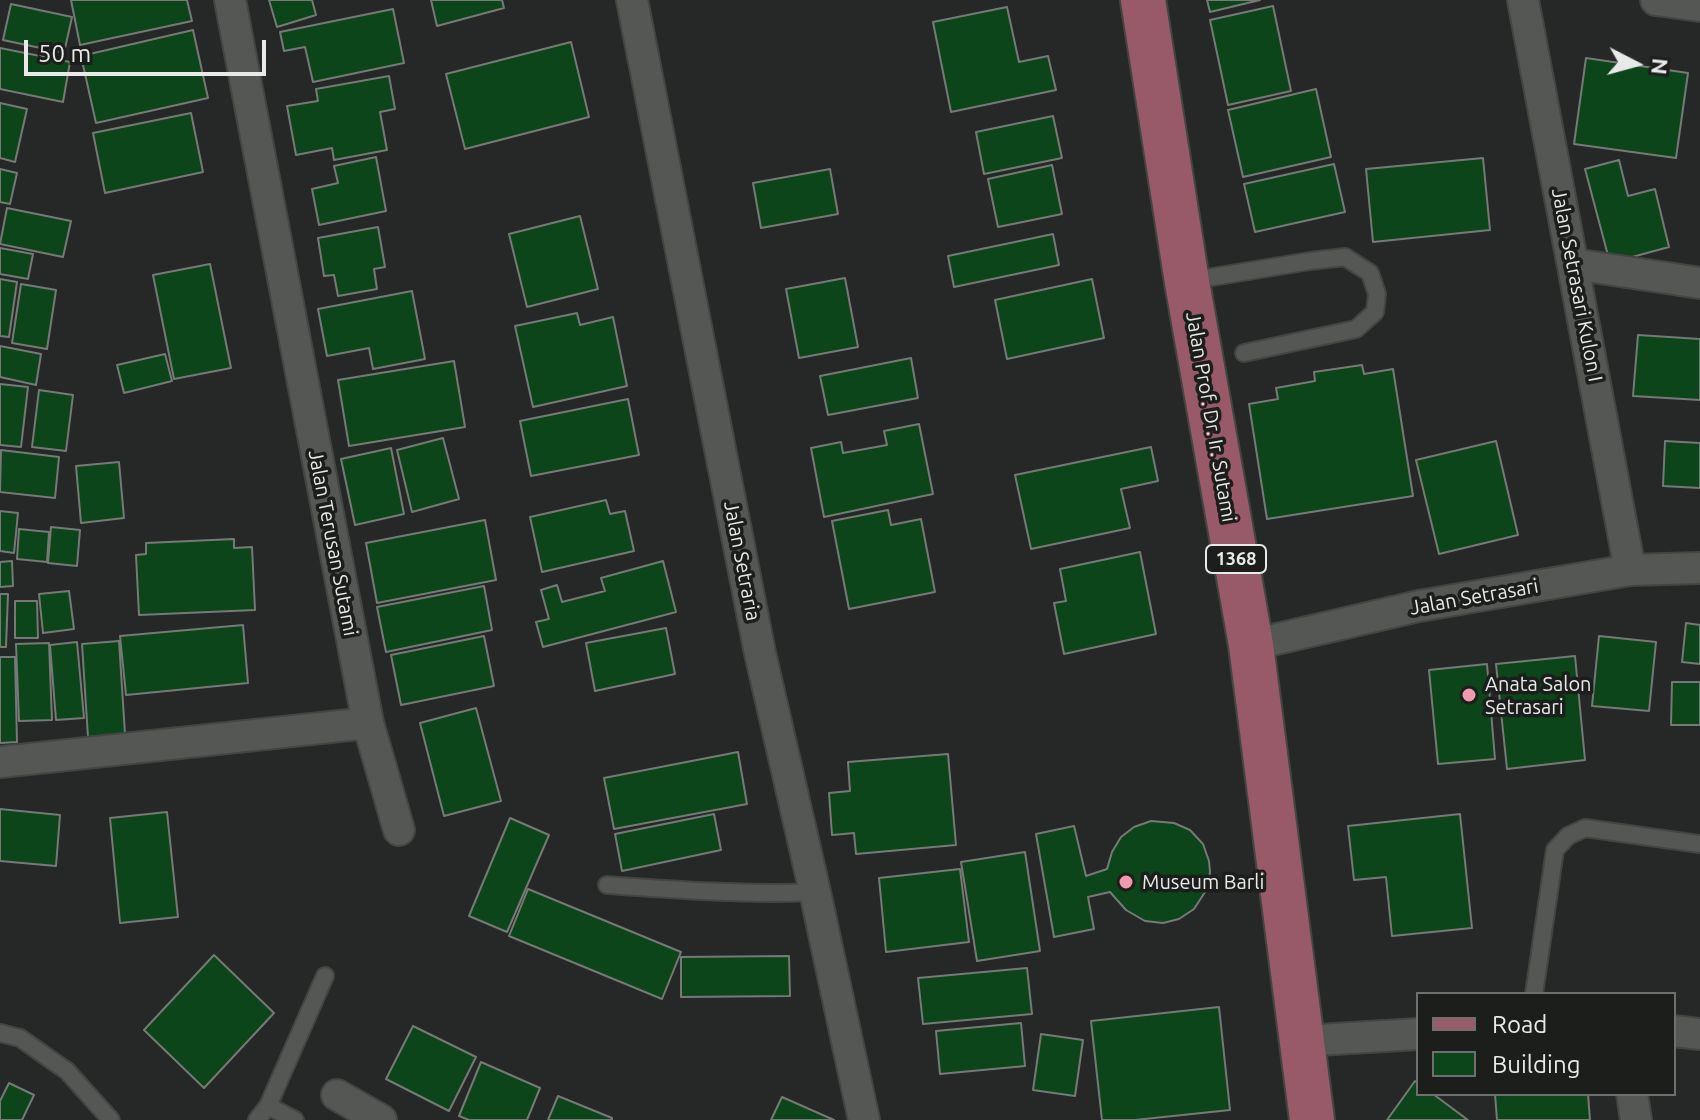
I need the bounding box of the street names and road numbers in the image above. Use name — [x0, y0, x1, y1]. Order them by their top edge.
street label: Jalan Setrasari Kulon I — [1546, 186, 1608, 384]
street label: Jalan Prof. Dr. Ir. Sutami — [1181, 310, 1241, 524]
street label: Jalan Terusan Sutami — [303, 448, 363, 638]
street label: Jalan Setraria — [719, 499, 765, 623]
road number: 1368 — [1206, 545, 1266, 573]
street label: Jalan Setrasari — [1408, 574, 1540, 620]

